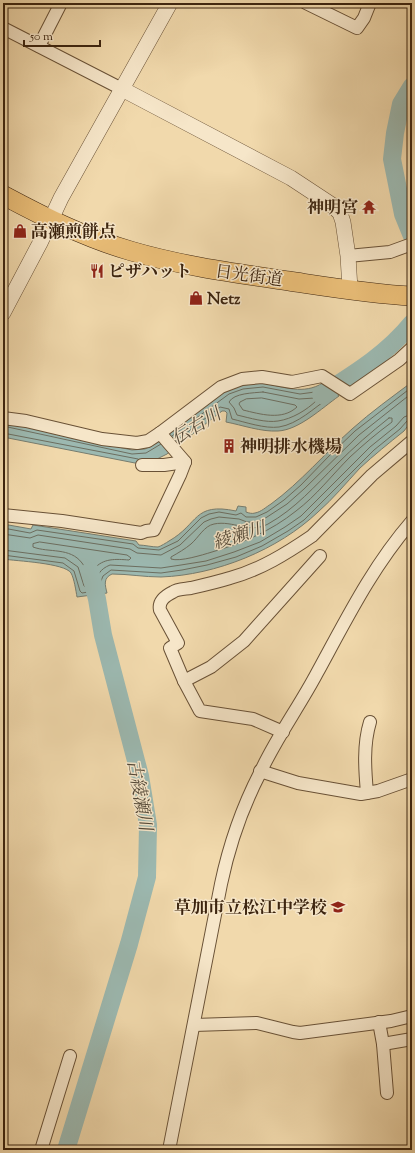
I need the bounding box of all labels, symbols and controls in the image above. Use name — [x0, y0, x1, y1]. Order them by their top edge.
scale bar — [24, 22, 100, 48]
text: 50 m — [29, 28, 53, 46]
place label: 神明宮 — [307, 197, 358, 221]
temple icon: 神明宮 — [361, 199, 377, 215]
place label: 高瀬煎餅点 — [31, 221, 116, 245]
shop icon: 高瀬煎餅点 — [12, 223, 28, 239]
street label: 日光街道 — [213, 260, 284, 294]
place label: ピザハット — [108, 261, 192, 285]
restaurant icon: ピザハット — [89, 263, 105, 279]
place label: Netz — [207, 288, 241, 312]
shop icon: Netz — [188, 290, 204, 306]
water label: 伝右川 — [167, 402, 229, 453]
place label: 神明排水機場 — [240, 436, 342, 460]
building icon: 神明排水機場 — [221, 438, 237, 454]
water label: 綾瀬川 — [210, 516, 271, 557]
water label: 古綾瀬川 — [119, 758, 157, 835]
place label: 草加市立松江中学校 — [174, 897, 327, 921]
school or university icon: 草加市立松江中学校 — [330, 899, 346, 915]

